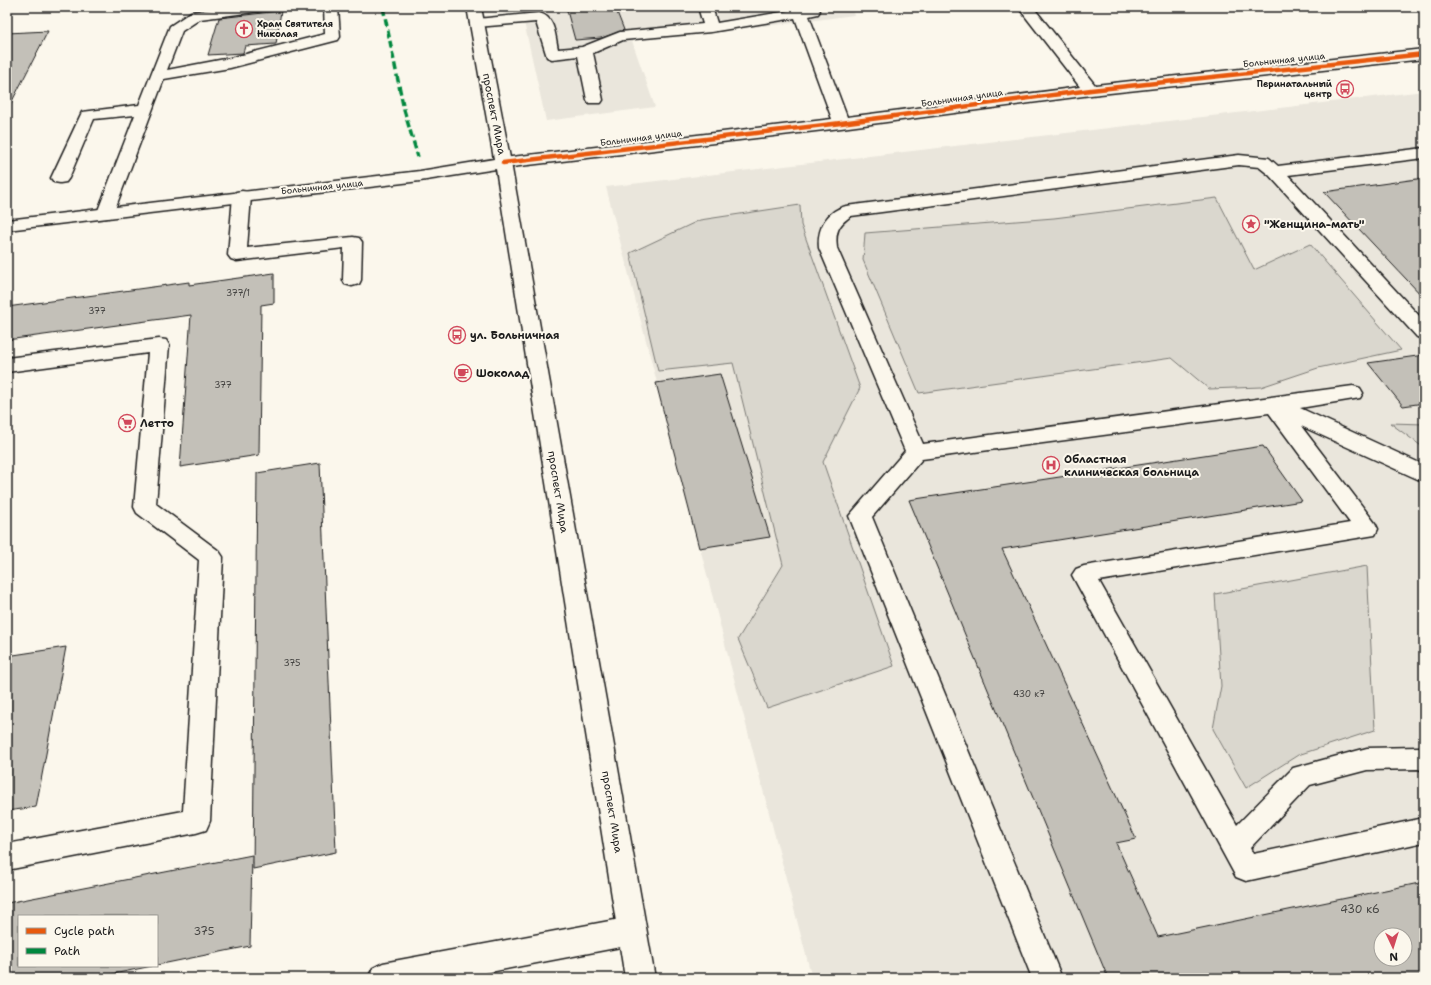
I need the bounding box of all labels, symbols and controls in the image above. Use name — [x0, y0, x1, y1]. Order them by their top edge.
place label: Храм Святителя Николая — [257, 18, 333, 40]
church icon: Храм Святителя Николая — [234, 19, 254, 39]
street label: Больничная улица — [1242, 50, 1326, 70]
street label: проспект Мира — [479, 72, 509, 156]
place label: Перинатальный центр — [1257, 78, 1333, 100]
bus stop icon: Перинатальный центр — [1335, 79, 1355, 99]
street label: Больничная улица — [920, 86, 1004, 110]
street label: Больничная улица — [599, 127, 683, 149]
street label: Больничная улица — [280, 177, 364, 197]
place icon: "Женщина-мать" — [1241, 214, 1261, 234]
place label: "Женщина-мать" — [1264, 217, 1365, 232]
house number: 377/1 — [226, 287, 250, 299]
house number: 377 — [88, 305, 106, 317]
bus stop icon: ул. Больничная — [447, 325, 467, 345]
place label: ул. Больничная — [470, 328, 560, 343]
cafe icon: Шоколад — [453, 363, 473, 383]
place label: Шоколад — [476, 366, 530, 381]
house number: 377 — [214, 379, 232, 391]
supermarket icon: Летто — [117, 413, 137, 433]
place label: Летто — [140, 416, 174, 431]
street label: проспект Мира — [544, 450, 572, 534]
place label: Областная клиническая больница — [1064, 452, 1199, 480]
hospital icon: Областная клиническая больница — [1041, 455, 1061, 475]
house number: 375 — [283, 657, 301, 669]
house number: 430 к7 — [1013, 688, 1045, 700]
street label: проспект Мира — [598, 770, 626, 854]
house number: 430 к6 — [1340, 902, 1380, 917]
legend — [18, 915, 158, 967]
text: Cycle path — [54, 923, 115, 939]
house number: 375 — [194, 924, 215, 939]
north arrow — [1373, 927, 1413, 967]
text: Path — [54, 943, 80, 959]
text: N — [1389, 949, 1399, 964]

